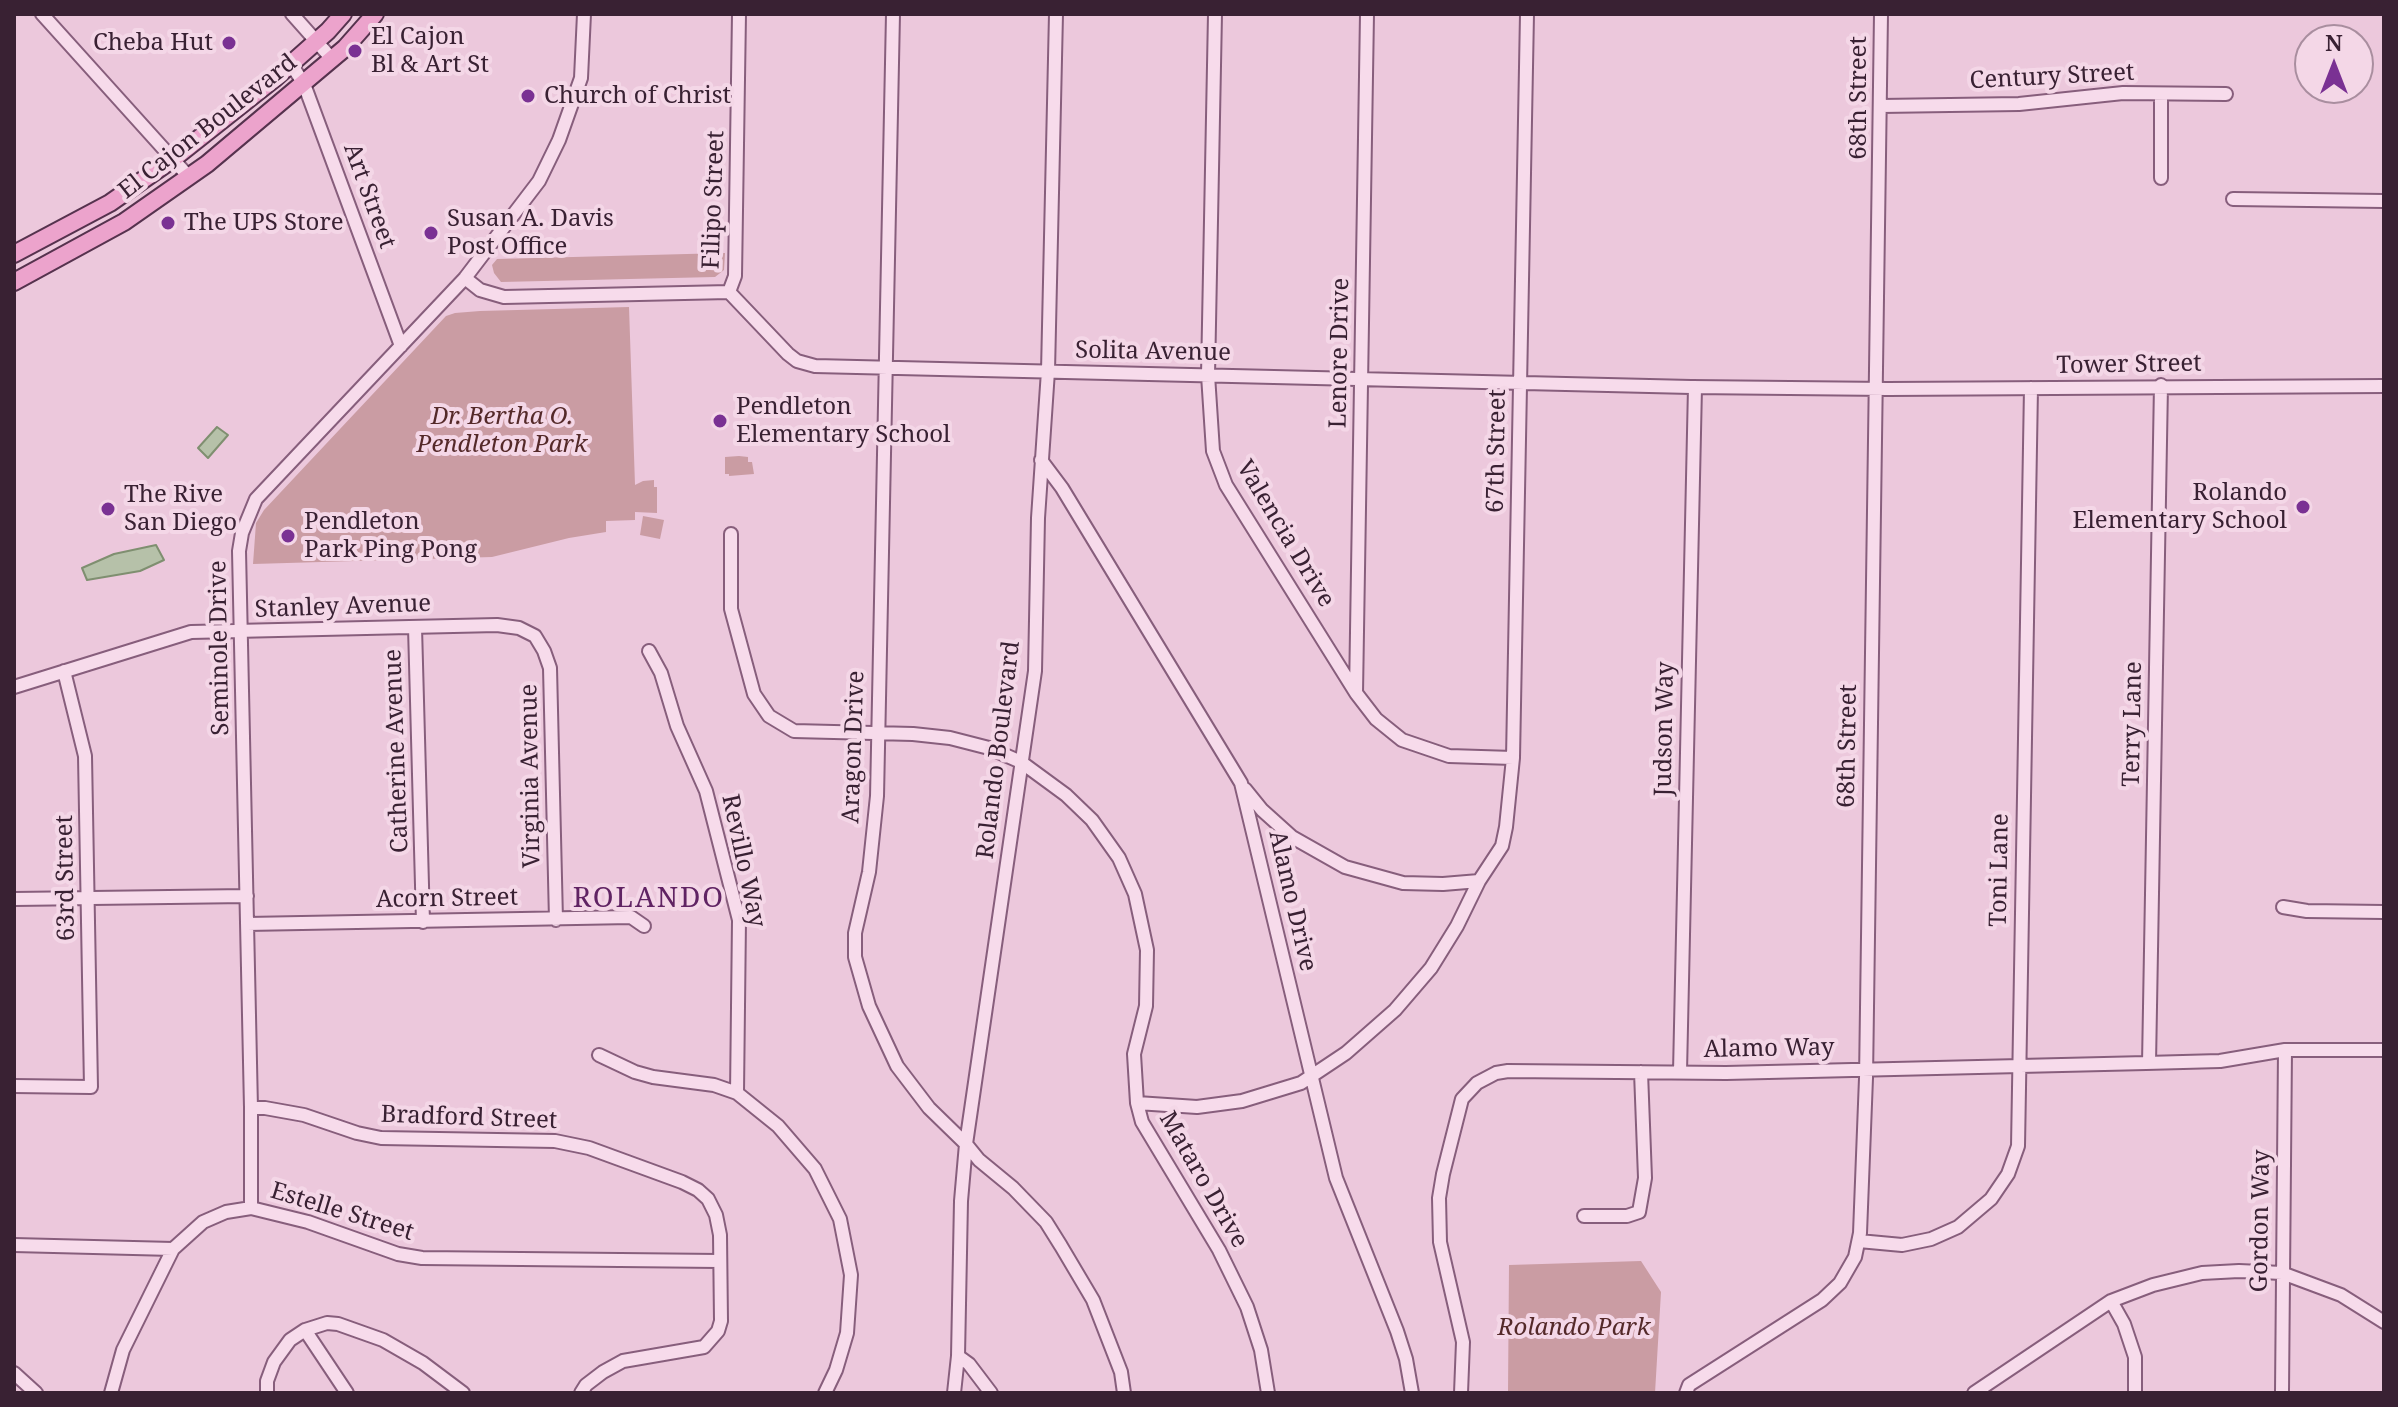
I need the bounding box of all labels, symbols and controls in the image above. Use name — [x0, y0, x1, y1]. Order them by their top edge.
place label: El Cajon Bl & Art St — [371, 23, 489, 79]
north arrow — [2294, 24, 2374, 104]
text: N — [2325, 27, 2343, 57]
place label: Cheba Hut — [93, 29, 213, 57]
marker: Cheba Hut — [220, 34, 238, 52]
street label: 68th Street — [1845, 36, 1873, 160]
marker: El Cajon Bl & Art St — [346, 42, 364, 60]
street label: El Cajon Boulevard — [113, 48, 303, 206]
street label: Century Street — [1969, 58, 2135, 96]
place label: Church of Christ — [544, 82, 731, 110]
marker: Church of Christ — [519, 87, 537, 105]
street label: Filipo Street — [697, 130, 731, 270]
street label: Art Street — [337, 139, 401, 253]
place label: Susan A. Davis Post Office — [447, 205, 614, 261]
place label: The UPS Store — [184, 209, 344, 237]
marker: The UPS Store — [159, 214, 177, 232]
marker: Susan A. Davis Post Office — [422, 224, 440, 242]
street label: Lenore Drive — [1324, 277, 1356, 429]
street label: Solita Avenue — [1075, 336, 1231, 368]
street label: Tower Street — [2056, 349, 2202, 381]
street label: 67th Street — [1482, 389, 1512, 513]
place label: Pendleton Elementary School — [736, 393, 951, 449]
park label: Dr. Bertha O. Pendleton Park — [417, 403, 587, 459]
marker: Pendleton Elementary School — [711, 412, 729, 430]
street label: Valencia Drive — [1230, 455, 1340, 613]
place label: Rolando Elementary School — [2072, 479, 2287, 535]
place label: The Rive San Diego — [124, 481, 237, 537]
marker: Rolando Elementary School — [2294, 498, 2312, 516]
marker: The Rive San Diego — [99, 500, 117, 518]
place label: Pendleton Park Ping Pong — [304, 508, 477, 564]
marker: Pendleton Park Ping Pong — [279, 527, 297, 545]
street label: Seminole Drive — [204, 560, 236, 736]
street label: Stanley Avenue — [254, 590, 432, 624]
street label: Rolando Boulevard — [971, 639, 1027, 861]
street label: Catherine Avenue — [379, 649, 415, 853]
street label: Judson Way — [1649, 661, 1681, 797]
street label: Terry Lane — [2118, 661, 2148, 787]
street label: Aragon Drive — [837, 670, 871, 824]
street label: Virginia Avenue — [515, 684, 547, 868]
street label: 68th Street — [1833, 684, 1863, 808]
street label: Revillo Way — [715, 792, 771, 930]
street label: Toni Lane — [1985, 813, 2015, 927]
street label: 63rd Street — [51, 815, 81, 941]
street label: Alamo Drive — [1262, 828, 1322, 974]
district label: ROLANDO — [573, 882, 725, 916]
street label: Acorn Street — [376, 883, 518, 915]
street label: Alamo Way — [1703, 1033, 1835, 1065]
street label: Bradford Street — [380, 1101, 558, 1135]
street label: Mataro Drive — [1152, 1107, 1254, 1253]
street label: Gordon Way — [2245, 1149, 2277, 1293]
street label: Estelle Street — [267, 1177, 417, 1247]
park label: Rolando Park — [1498, 1314, 1650, 1342]

